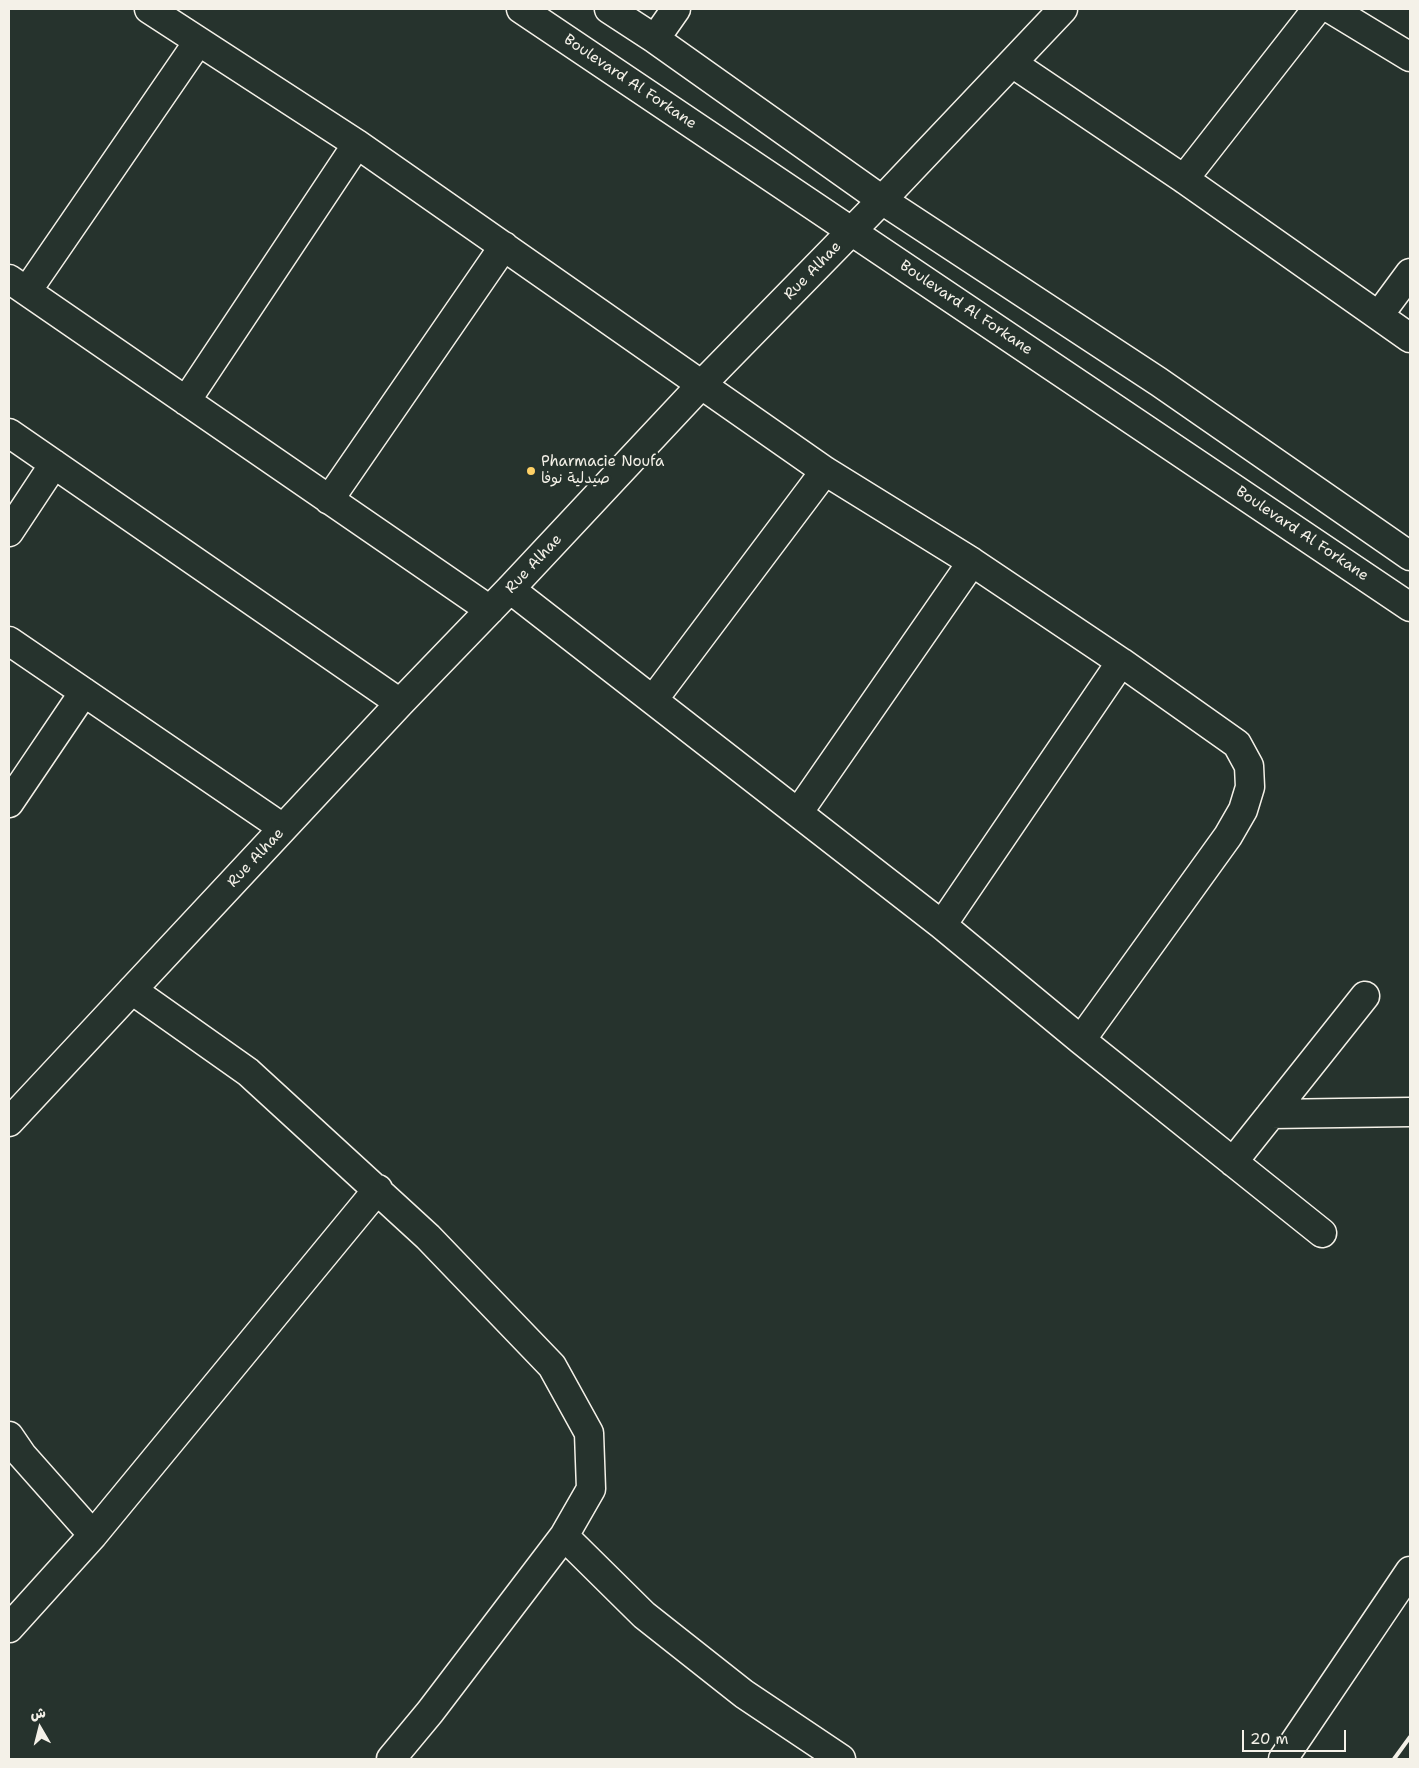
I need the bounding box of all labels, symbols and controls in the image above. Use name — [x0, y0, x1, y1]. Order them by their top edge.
street label: Boulevard Al Forkane — [560, 31, 700, 133]
street label: Rue Alhae — [781, 238, 845, 304]
street label: Boulevard Al Forkane — [896, 257, 1036, 359]
place label: Pharmacie Noufa صيدلية نوفا — [541, 453, 664, 488]
marker: Pharmacie Noufa صيدلية نوفا — [525, 465, 537, 477]
street label: Boulevard Al Forkane — [1232, 483, 1372, 585]
street label: Rue Alhae — [502, 531, 566, 597]
street label: Rue Alhae — [224, 825, 288, 891]
north arrow — [15, 1703, 65, 1753]
text: ش — [29, 1703, 47, 1723]
scale bar — [1244, 1720, 1348, 1752]
text: 20 m — [1250, 1729, 1289, 1749]

